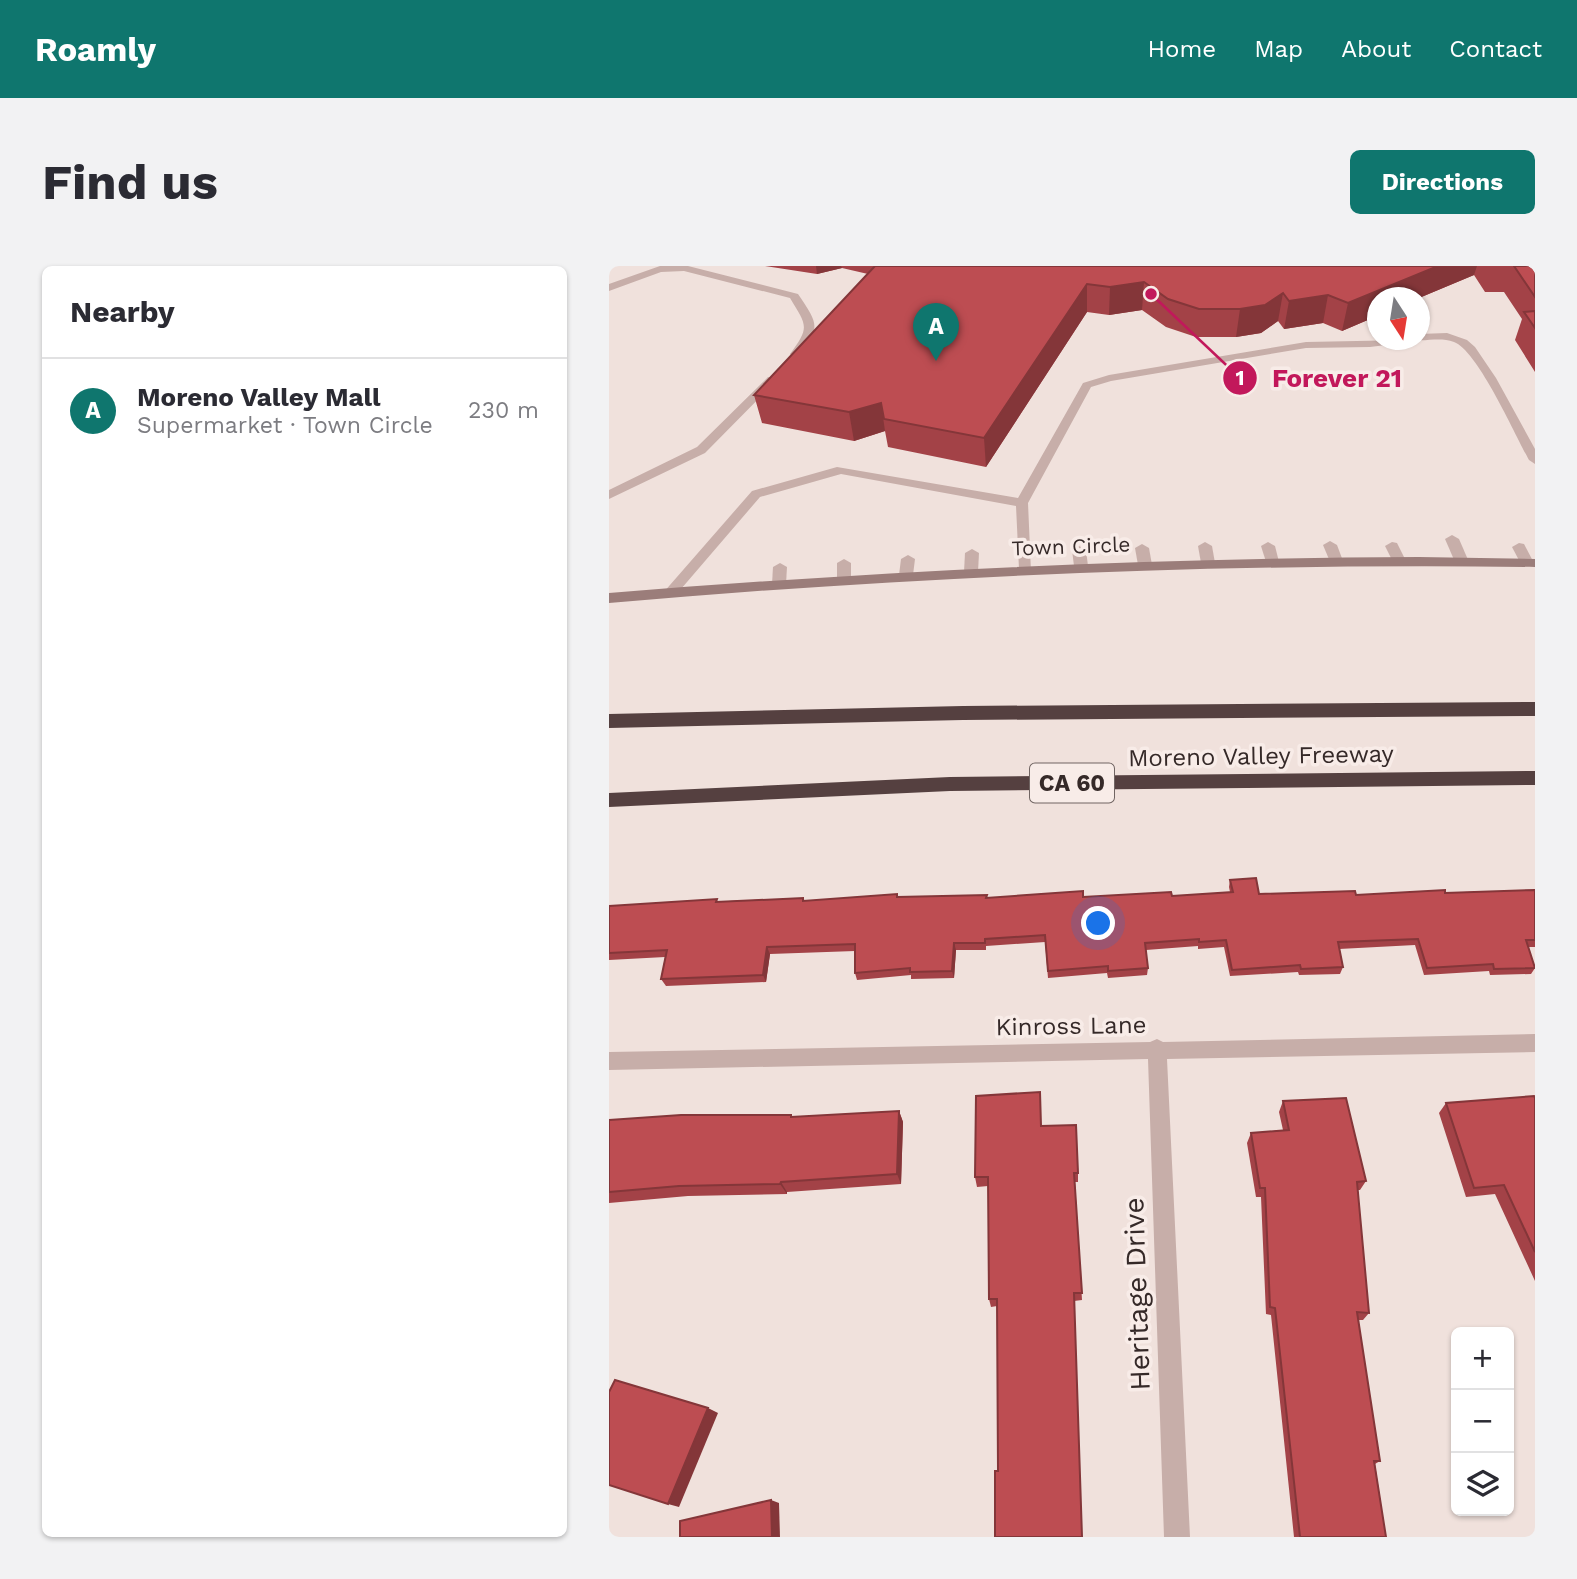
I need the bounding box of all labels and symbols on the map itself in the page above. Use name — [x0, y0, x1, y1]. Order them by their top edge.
north arrow — [1367, 287, 1430, 350]
pin: A — [913, 303, 959, 361]
callout: Forever 21 — [1222, 354, 1416, 401]
text: Forever 21 — [1272, 363, 1402, 393]
text: 1 — [1235, 365, 1245, 390]
street label: Town Circle — [1011, 531, 1131, 561]
street label: Moreno Valley Freeway — [1128, 740, 1395, 772]
road number: CA 60 — [1030, 764, 1114, 803]
your location — [1081, 906, 1115, 940]
street label: Kinross Lane — [995, 1011, 1147, 1041]
street label: Heritage Drive — [1117, 1197, 1157, 1391]

